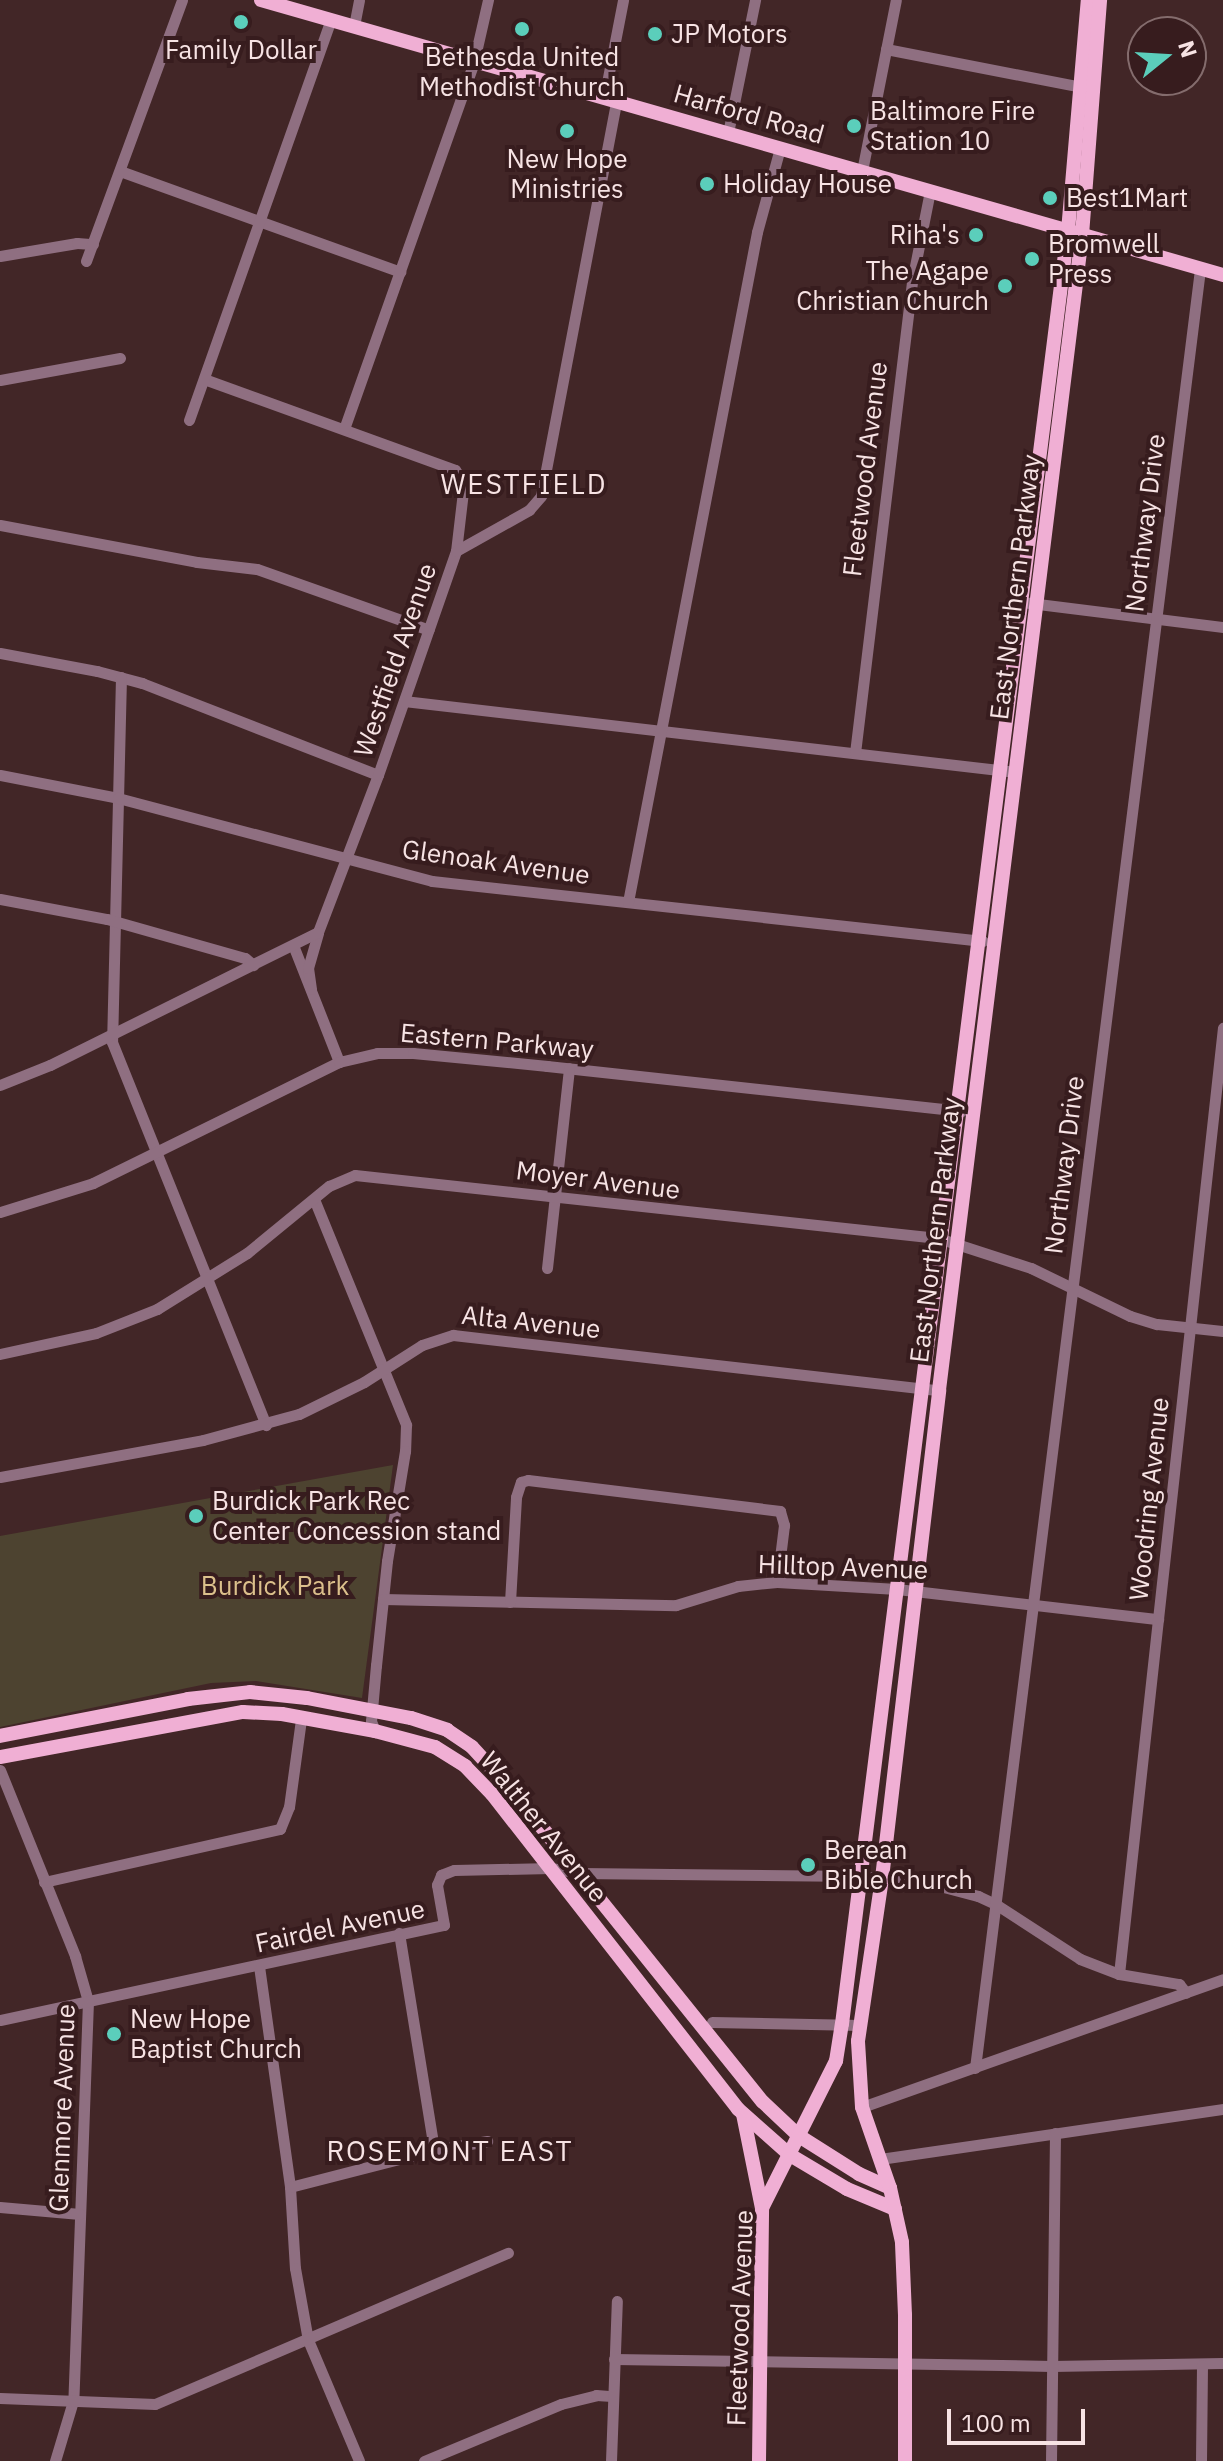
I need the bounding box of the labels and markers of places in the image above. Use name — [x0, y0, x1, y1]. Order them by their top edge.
marker: Family Dollar — [232, 13, 250, 31]
place label: JP Motors — [671, 18, 788, 50]
marker: Bethesda United Methodist Church — [513, 20, 531, 38]
marker: JP Motors — [646, 25, 664, 43]
place label: Family Dollar — [165, 34, 317, 66]
place label: Bethesda United Methodist Church — [419, 41, 625, 102]
place label: Baltimore Fire Station 10 — [870, 95, 1035, 156]
marker: Baltimore Fire Station 10 — [845, 117, 863, 135]
marker: New Hope Ministries — [558, 122, 576, 140]
place label: New Hope Ministries — [507, 143, 627, 204]
place label: Holiday House — [723, 168, 892, 200]
marker: Holiday House — [698, 175, 716, 193]
place label: Best1Mart — [1066, 182, 1188, 214]
marker: Best1Mart — [1041, 189, 1059, 207]
place label: Riha's — [890, 219, 960, 251]
marker: Riha's — [967, 226, 985, 244]
place label: Bromwell Press — [1048, 228, 1160, 290]
marker: Bromwell Press — [1023, 250, 1041, 268]
place label: The Agape Christian Church — [796, 255, 989, 316]
marker: The Agape Christian Church — [996, 277, 1014, 295]
place label: Burdick Park Rec Center Concession stand — [212, 1485, 501, 1546]
marker: Burdick Park Rec Center Concession stand — [187, 1507, 205, 1525]
place label: Berean Bible Church — [824, 1834, 973, 1896]
marker: Berean Bible Church — [799, 1856, 817, 1874]
place label: New Hope Baptist Church — [130, 2003, 302, 2064]
marker: New Hope Baptist Church — [105, 2025, 123, 2043]

